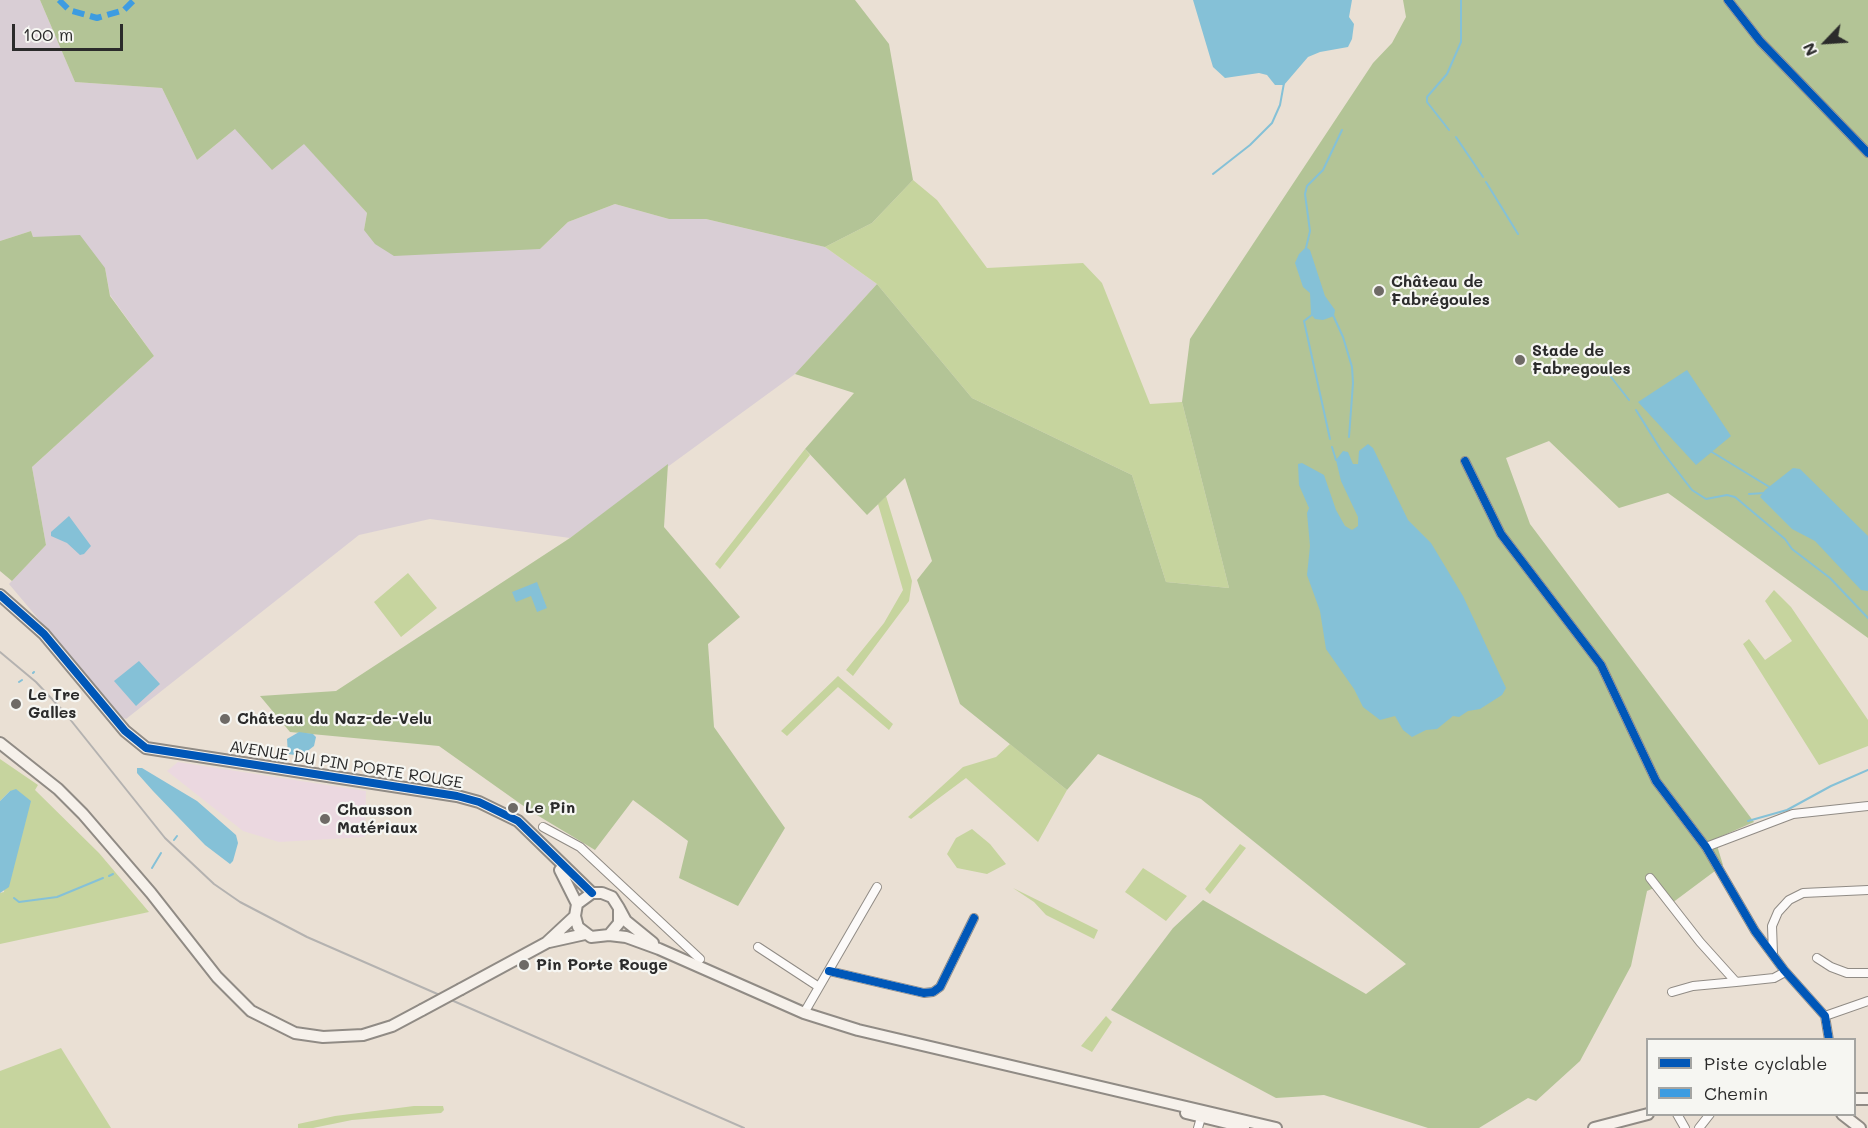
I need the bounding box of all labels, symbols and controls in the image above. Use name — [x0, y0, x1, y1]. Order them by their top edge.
scale bar — [15, 12, 126, 50]
north arrow — [1796, 12, 1856, 72]
text: 100 m — [23, 22, 73, 46]
text: N — [1797, 40, 1821, 60]
place label: Château de Fabrégoules — [1391, 272, 1490, 310]
marker: Château de Fabrégoules — [1372, 284, 1386, 298]
place label: Stade de Fabregoules — [1532, 341, 1630, 379]
marker: Stade de Fabregoules — [1513, 353, 1527, 367]
place label: Le Tre Galles — [28, 685, 80, 723]
marker: Le Tre Galles — [9, 697, 23, 711]
place label: Château du Naz-de-Velu — [237, 709, 432, 729]
marker: Château du Naz-de-Velu — [218, 712, 232, 726]
street label: AVENUE DU PIN PORTE ROUGE — [228, 737, 464, 793]
place label: Le Pin — [525, 798, 575, 818]
place label: Chausson Matériaux — [337, 800, 418, 838]
marker: Le Pin — [506, 801, 520, 815]
marker: Chausson Matériaux — [318, 812, 332, 826]
place label: Pin Porte Rouge — [536, 955, 668, 975]
marker: Pin Porte Rouge — [517, 958, 531, 972]
legend — [1646, 1038, 1856, 1116]
text: Piste cyclable — [1704, 1051, 1828, 1075]
text: Chemin — [1704, 1081, 1768, 1105]

